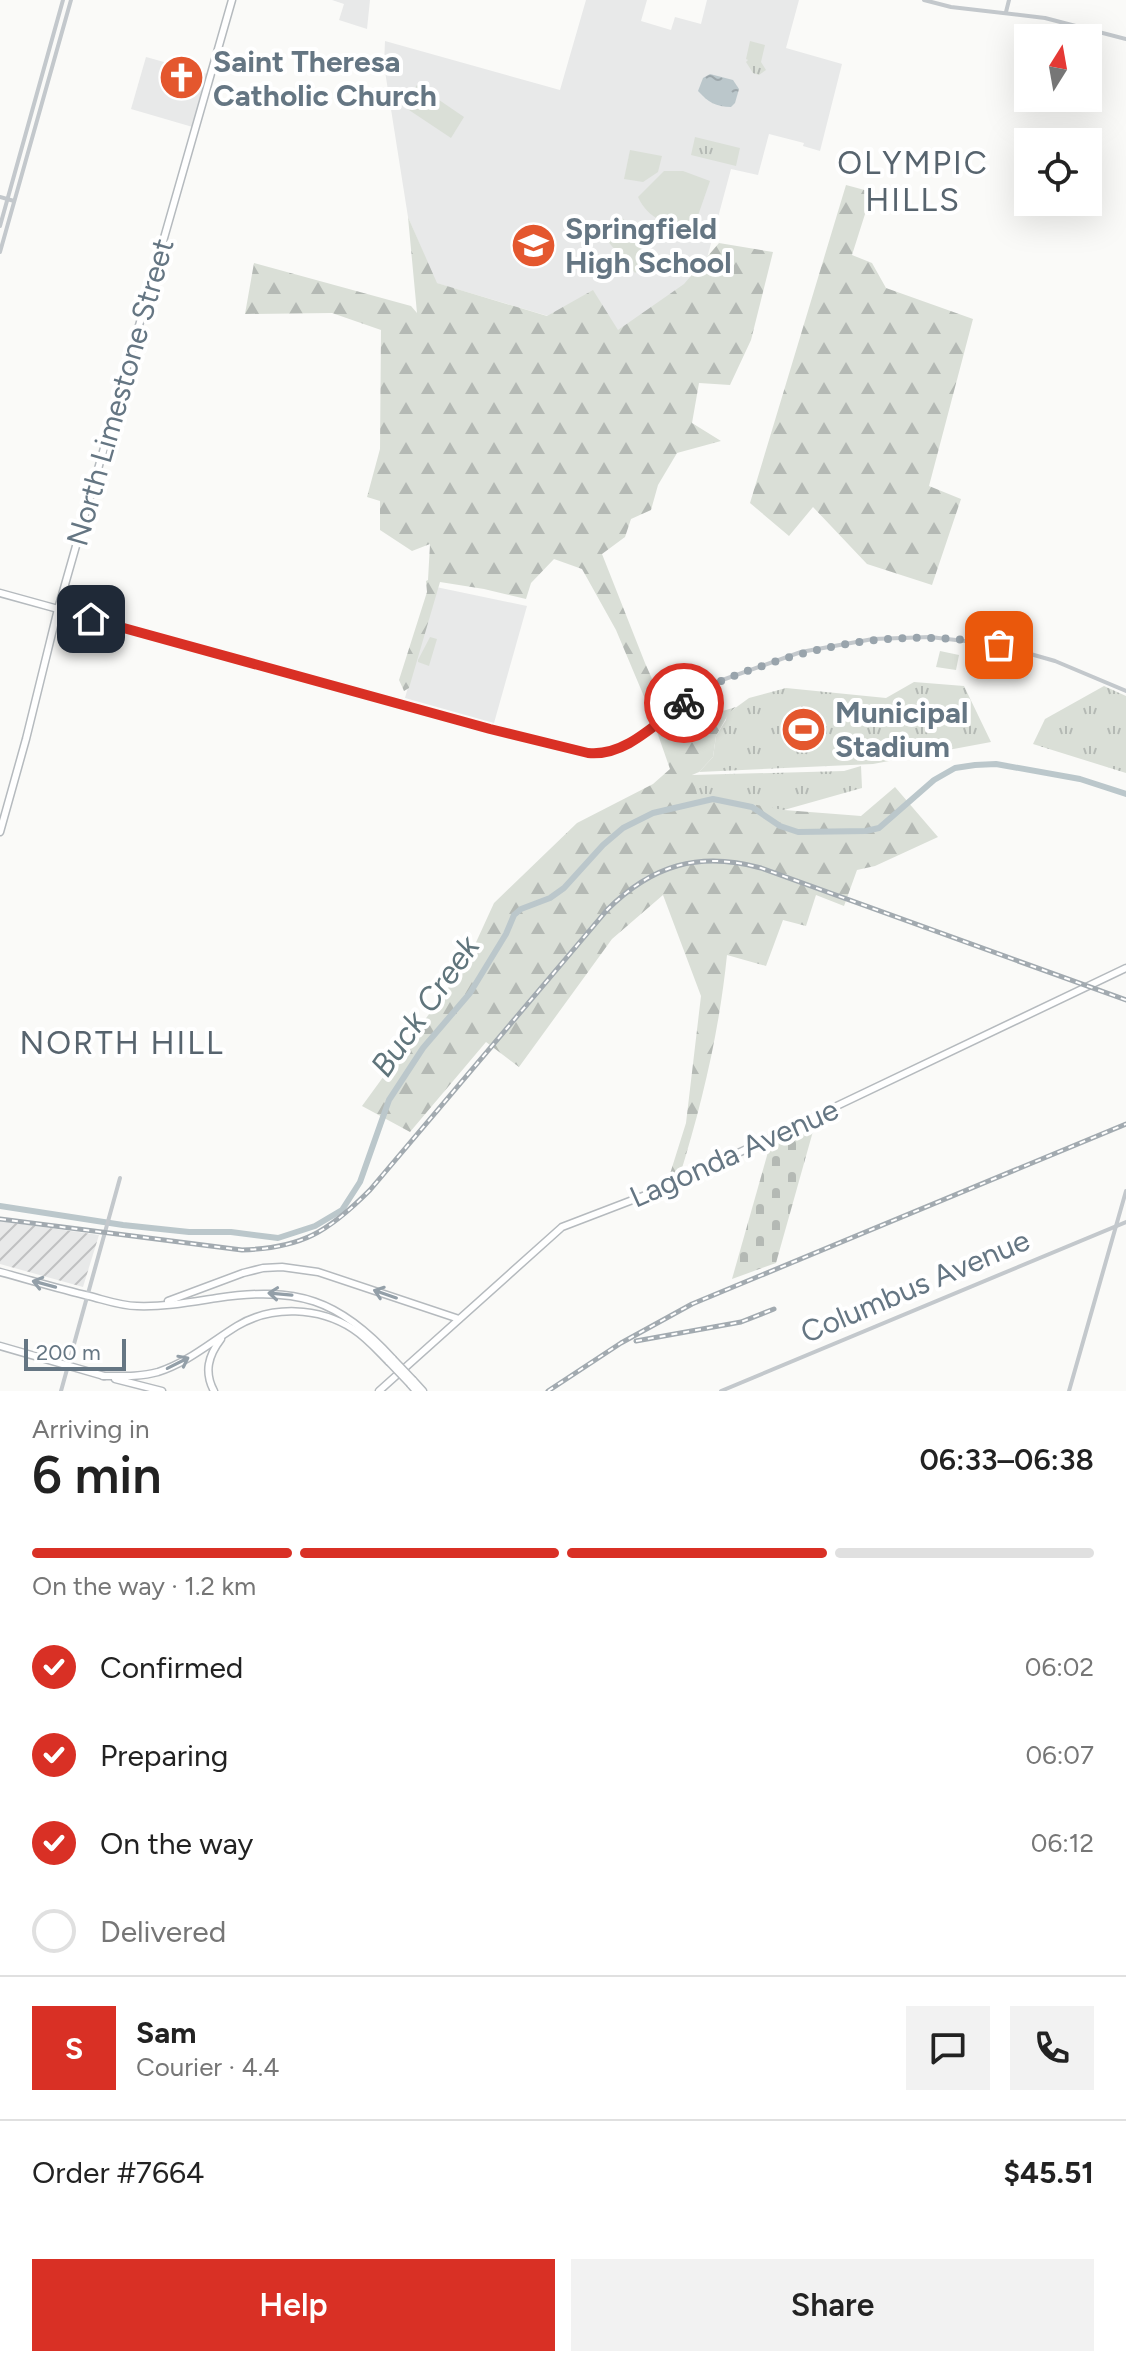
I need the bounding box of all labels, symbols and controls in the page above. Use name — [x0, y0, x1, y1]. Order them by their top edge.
north arrow — [1014, 24, 1102, 112]
map controls — [1014, 24, 1102, 216]
place label: Saint Theresa Catholic Church — [213, 43, 437, 114]
church icon: Saint Theresa Catholic Church — [158, 54, 206, 102]
button: locate — [1014, 128, 1102, 216]
district label: OLYMPIC HILLS — [837, 144, 989, 219]
place label: Springfield High School — [565, 210, 732, 281]
school or university icon: Springfield High School — [510, 221, 558, 269]
street label: North Limestone Street — [58, 234, 182, 550]
pin — [57, 585, 125, 653]
icon: home — [69, 597, 113, 641]
pin — [965, 611, 1033, 679]
icon: bag — [977, 623, 1021, 667]
courier — [644, 663, 724, 743]
icon: bike — [662, 681, 706, 725]
place label: Municipal Stadium — [835, 694, 968, 765]
sports icon: Municipal Stadium — [780, 705, 828, 753]
water label: Buck Creek — [363, 927, 488, 1084]
district label: NORTH HILL — [19, 1024, 225, 1062]
street label: Lagonda Avenue — [624, 1090, 844, 1216]
street label: Columbus Avenue — [795, 1221, 1035, 1351]
one-way arrow — [31, 1276, 57, 1291]
one-way arrow — [267, 1286, 294, 1301]
one-way arrow — [372, 1286, 397, 1301]
scale bar — [24, 1335, 126, 1371]
text: 200 m — [36, 1339, 101, 1366]
one-way arrow — [166, 1354, 190, 1370]
text: Arriving in — [32, 1413, 150, 1445]
text: 06:33–06:38 — [919, 1441, 1094, 1478]
text: 6 min — [32, 1444, 162, 1506]
text: On the way · 1.2 km — [32, 1570, 256, 1602]
icon: check — [32, 1645, 76, 1689]
text: Confirmed — [100, 1649, 243, 1686]
text: 06:02 — [1025, 1651, 1094, 1683]
icon: check — [32, 1733, 76, 1777]
text: Preparing — [100, 1737, 228, 1774]
text: 06:07 — [1025, 1739, 1094, 1771]
icon: check — [32, 1821, 76, 1865]
text: On the way — [100, 1825, 253, 1862]
text: 06:12 — [1031, 1827, 1094, 1859]
text: Delivered — [100, 1913, 226, 1950]
button: chat — [906, 2006, 990, 2090]
button: phone — [1010, 2006, 1094, 2090]
text: Sam — [136, 2014, 196, 2051]
text: S — [65, 2030, 83, 2067]
text: Courier · 4.4 — [136, 2051, 279, 2083]
text: Order #7664 — [32, 2154, 205, 2191]
text: $45.51 — [1003, 2154, 1094, 2191]
button: Help — [32, 2259, 555, 2351]
button: Share — [571, 2259, 1094, 2351]

